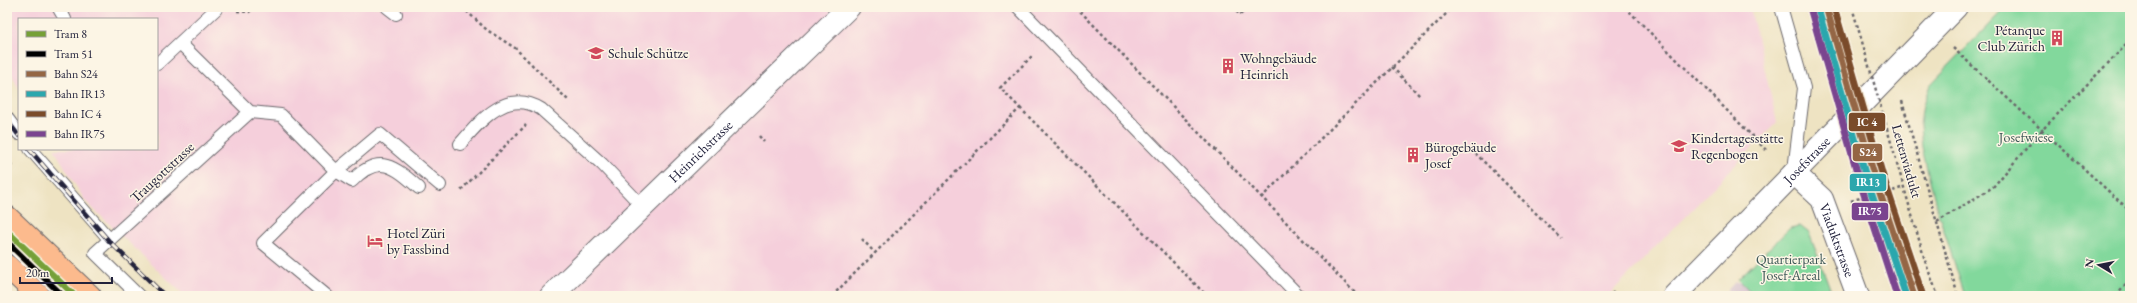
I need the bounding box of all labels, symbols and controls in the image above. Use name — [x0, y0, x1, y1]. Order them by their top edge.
legend — [18, 18, 158, 150]
place label: Pétanque Club Zürich — [1977, 21, 2046, 55]
text: Tram 8 — [54, 26, 87, 42]
building icon: Pétanque Club Zürich — [2048, 29, 2066, 47]
school or university icon: Schule Schütze — [587, 44, 605, 62]
place label: Schule Schütze — [608, 44, 689, 62]
text: Tram 51 — [54, 46, 93, 62]
place label: Wohngebäude Heinrich — [1240, 49, 1317, 83]
building icon: Wohngebäude Heinrich — [1219, 57, 1237, 75]
text: Bahn S24 — [54, 66, 98, 82]
text: Bahn IR13 — [54, 86, 105, 102]
text: Bahn IC 4 — [54, 106, 102, 122]
line badge: IC 4 — [1848, 112, 1886, 132]
text: IC 4 — [1857, 115, 1877, 129]
street label: Heinrichstrasse — [664, 116, 737, 186]
street label: Lettenviadukt — [1888, 122, 1926, 200]
text: Bahn IR75 — [54, 126, 105, 142]
park label: Josefwiese — [1998, 128, 2054, 146]
place label: Kindertagesstätte Regenbogen — [1691, 129, 1784, 163]
street label: Josefstrasse — [1779, 132, 1834, 188]
street label: Traugottstrasse — [126, 137, 198, 206]
school or university icon: Kindertagesstätte Regenbogen — [1670, 137, 1688, 155]
place label: Bürogebäude Josef — [1424, 138, 1497, 172]
line badge: S24 — [1852, 143, 1883, 162]
text: S24 — [1859, 145, 1877, 159]
building icon: Bürogebäude Josef — [1404, 146, 1422, 164]
line badge: IR13 — [1849, 173, 1887, 192]
text: IR13 — [1856, 175, 1880, 189]
street label: Viaduktstrasse — [1815, 201, 1859, 280]
line badge: IR75 — [1851, 202, 1889, 221]
text: IR75 — [1858, 204, 1882, 218]
place label: Hotel Züri by Fassbind — [387, 224, 450, 258]
hotel icon: Hotel Züri by Fassbind — [366, 232, 384, 250]
north arrow — [2079, 245, 2119, 285]
park label: Quartierpark Josef-Areal — [1756, 250, 1826, 284]
text: N — [2081, 258, 2097, 269]
scale bar — [20, 259, 112, 285]
text: 20 m — [26, 265, 50, 281]

